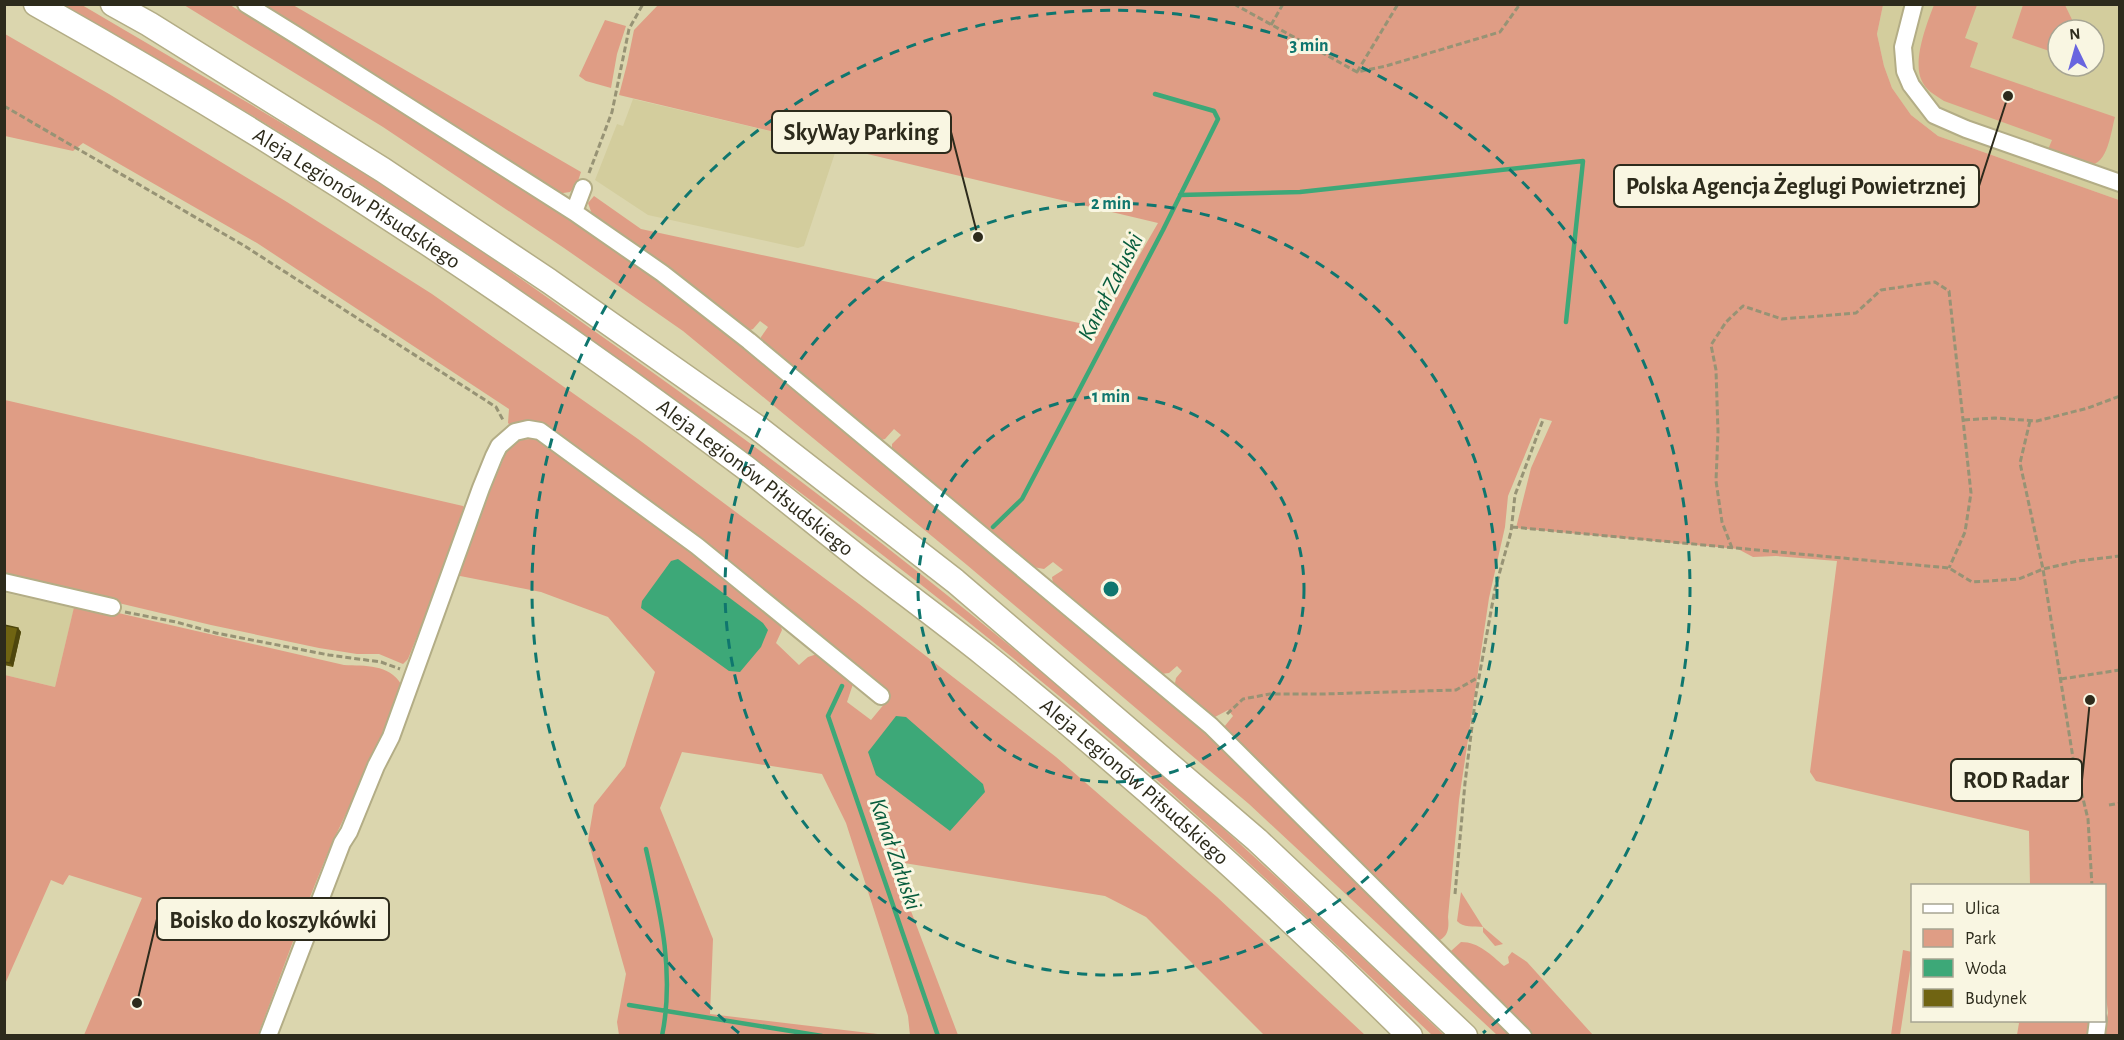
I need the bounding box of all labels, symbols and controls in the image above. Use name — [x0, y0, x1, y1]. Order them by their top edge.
north arrow — [2046, 18, 2106, 78]
text: N — [2069, 26, 2081, 43]
text: 3 min — [1289, 37, 1329, 55]
callout: SkyWay Parking — [772, 111, 951, 153]
text: SkyWay Parking — [784, 121, 939, 145]
street label: Aleja Legionów Piłsudskiego — [249, 123, 465, 273]
callout: Polska Agencja Żeglugi Powietrznej — [1614, 165, 1979, 207]
text: Polska Agencja Żeglugi Powietrznej — [1626, 172, 1966, 199]
text: 2 min — [1091, 195, 1131, 213]
water label: Kanał Załuski — [1074, 230, 1148, 344]
text: 1 min — [1092, 388, 1130, 406]
street label: Aleja Legionów Piłsudskiego — [653, 395, 858, 560]
centre of rings — [1101, 579, 1121, 599]
street label: Aleja Legionów Piłsudskiego — [1036, 694, 1233, 869]
callout: ROD Radar — [1951, 759, 2082, 801]
text: ROD Radar — [1963, 769, 2070, 793]
water label: Kanał Załuski — [865, 795, 925, 913]
legend — [1911, 884, 2106, 1022]
callout: Boisko do koszykówki — [157, 898, 389, 940]
text: Ulica — [1965, 900, 2000, 918]
text: Boisko do koszykówki — [169, 909, 377, 933]
text: Park — [1965, 930, 1997, 948]
text: Woda — [1965, 960, 2007, 978]
text: Budynek — [1965, 990, 2027, 1008]

